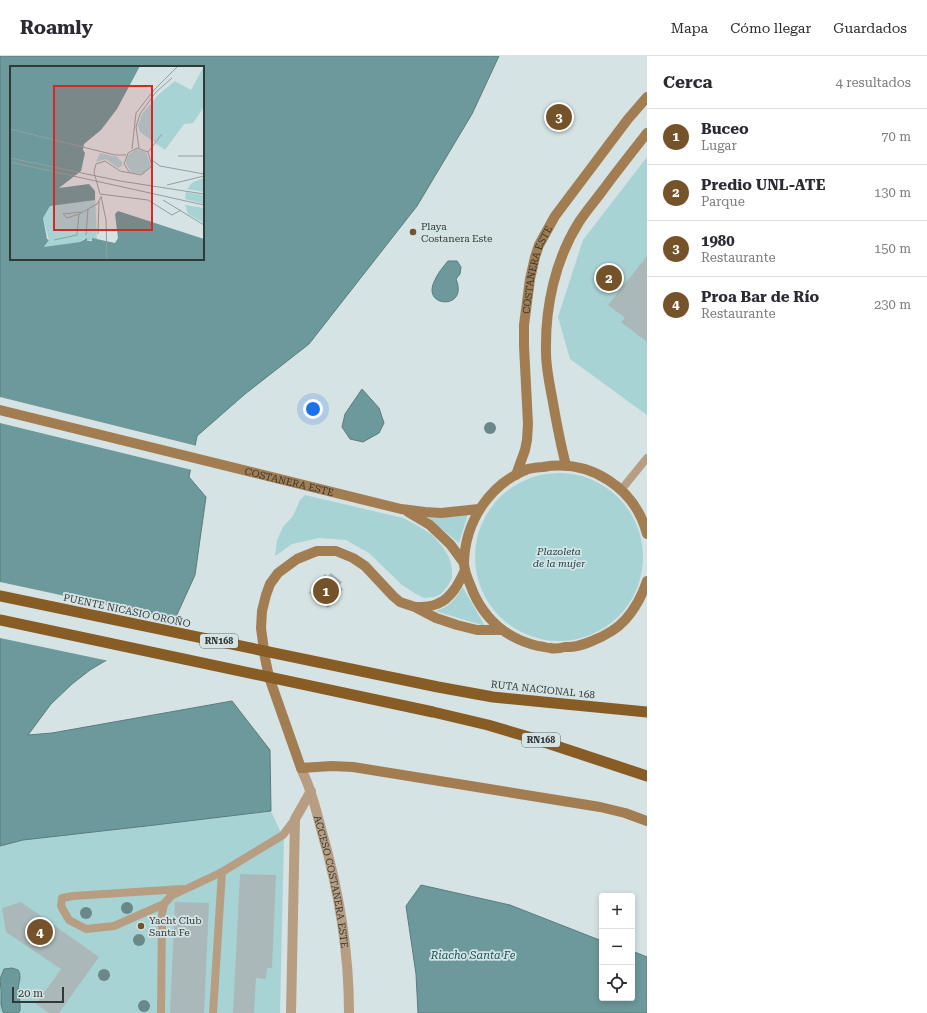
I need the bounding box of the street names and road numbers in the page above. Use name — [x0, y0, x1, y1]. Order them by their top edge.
street label: COSTANERA ESTE — [521, 224, 554, 314]
street label: COSTANERA ESTE — [244, 466, 335, 498]
street label: PUENTE NICASIO OROÑO — [62, 592, 192, 629]
road number: RN168 — [200, 634, 238, 648]
street label: RUTA NACIONAL 168 — [490, 679, 596, 700]
road number: RN168 — [522, 733, 560, 747]
street label: ACCESO COSTANERA ESTE — [312, 814, 350, 949]

